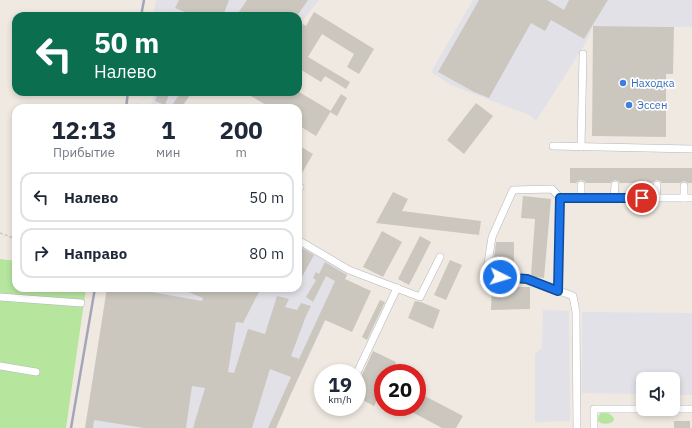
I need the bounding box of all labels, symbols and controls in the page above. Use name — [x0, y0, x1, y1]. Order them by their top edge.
text: 50 m — [94, 24, 159, 61]
icon: left — [28, 28, 80, 80]
text: Налево — [94, 60, 157, 83]
place label: Находка — [631, 76, 675, 90]
marker: Находка — [618, 78, 628, 88]
place label: Эссен — [637, 98, 667, 112]
marker: Эссен — [624, 100, 634, 110]
text: 12:13 — [51, 114, 117, 146]
text: 1 — [161, 114, 175, 146]
text: 200 — [220, 114, 263, 146]
text: Прибытие — [53, 144, 115, 161]
text: мин — [156, 144, 180, 161]
text: m — [235, 144, 247, 161]
pin — [625, 181, 659, 215]
icon: left — [30, 186, 52, 208]
icon: arrive — [631, 187, 653, 209]
text: Налево — [64, 188, 118, 207]
text: 50 m — [249, 188, 284, 207]
icon: right — [30, 242, 52, 264]
text: Направо — [64, 244, 127, 263]
text: 80 m — [249, 244, 284, 263]
position arrow — [479, 256, 521, 298]
speed limit sign: 20 — [374, 364, 426, 416]
text: 19 — [328, 371, 352, 398]
map controls — [636, 372, 680, 416]
button: sound — [636, 372, 680, 416]
text: km/h — [328, 393, 352, 406]

